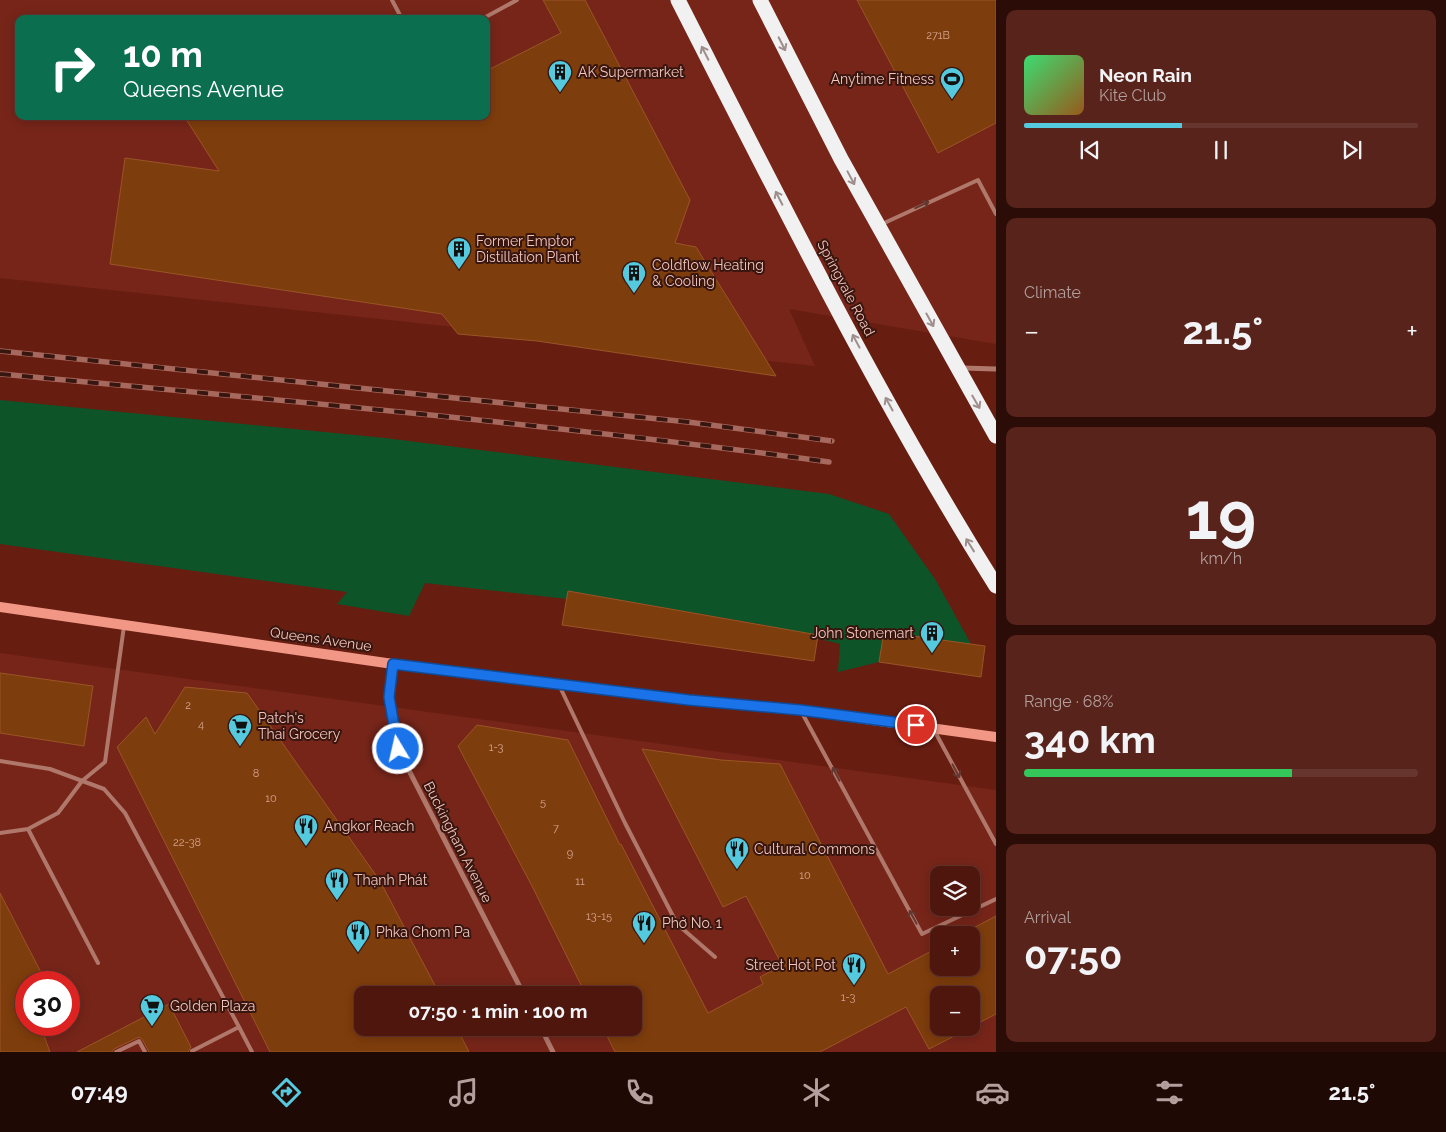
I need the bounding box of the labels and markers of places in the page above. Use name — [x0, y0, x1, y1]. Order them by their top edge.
building icon: AK Supermarket — [547, 59, 573, 93]
place label: AK Supermarket — [578, 64, 684, 80]
sports icon: Anytime Fitness — [939, 66, 965, 100]
place label: Anytime Fitness — [831, 71, 934, 87]
place label: Former Emptor Distillation Plant — [476, 233, 580, 265]
building icon: Former Emptor Distillation Plant — [446, 236, 472, 270]
place label: Coldflow Heating & Cooling — [652, 257, 764, 289]
building icon: Coldflow Heating & Cooling — [621, 260, 647, 294]
building icon: John Stonemart — [919, 620, 945, 654]
place label: John Stonemart — [811, 625, 914, 641]
pin — [895, 704, 937, 746]
place label: Patch's Thai Grocery — [258, 710, 341, 742]
supermarket icon: Patch's Thai Grocery — [227, 713, 253, 747]
restaurant icon: Angkor Reach — [293, 813, 319, 847]
place label: Angkor Reach — [324, 818, 414, 834]
restaurant icon: Cultural Commons — [724, 836, 750, 870]
place label: Cultural Commons — [754, 841, 875, 857]
restaurant icon: Thạnh Phát — [324, 867, 350, 901]
place label: Thạnh Phát — [354, 872, 428, 888]
restaurant icon: Phở No. 1 — [631, 910, 657, 944]
place label: Phở No. 1 — [662, 915, 722, 931]
restaurant icon: Phka Chom Pa — [345, 919, 371, 953]
place label: Phka Chom Pa — [376, 924, 470, 940]
restaurant icon: Street Hot Pot — [841, 952, 867, 986]
place label: Street Hot Pot — [745, 957, 836, 973]
supermarket icon: Golden Plaza — [139, 993, 165, 1027]
place label: Golden Plaza — [170, 998, 255, 1014]

